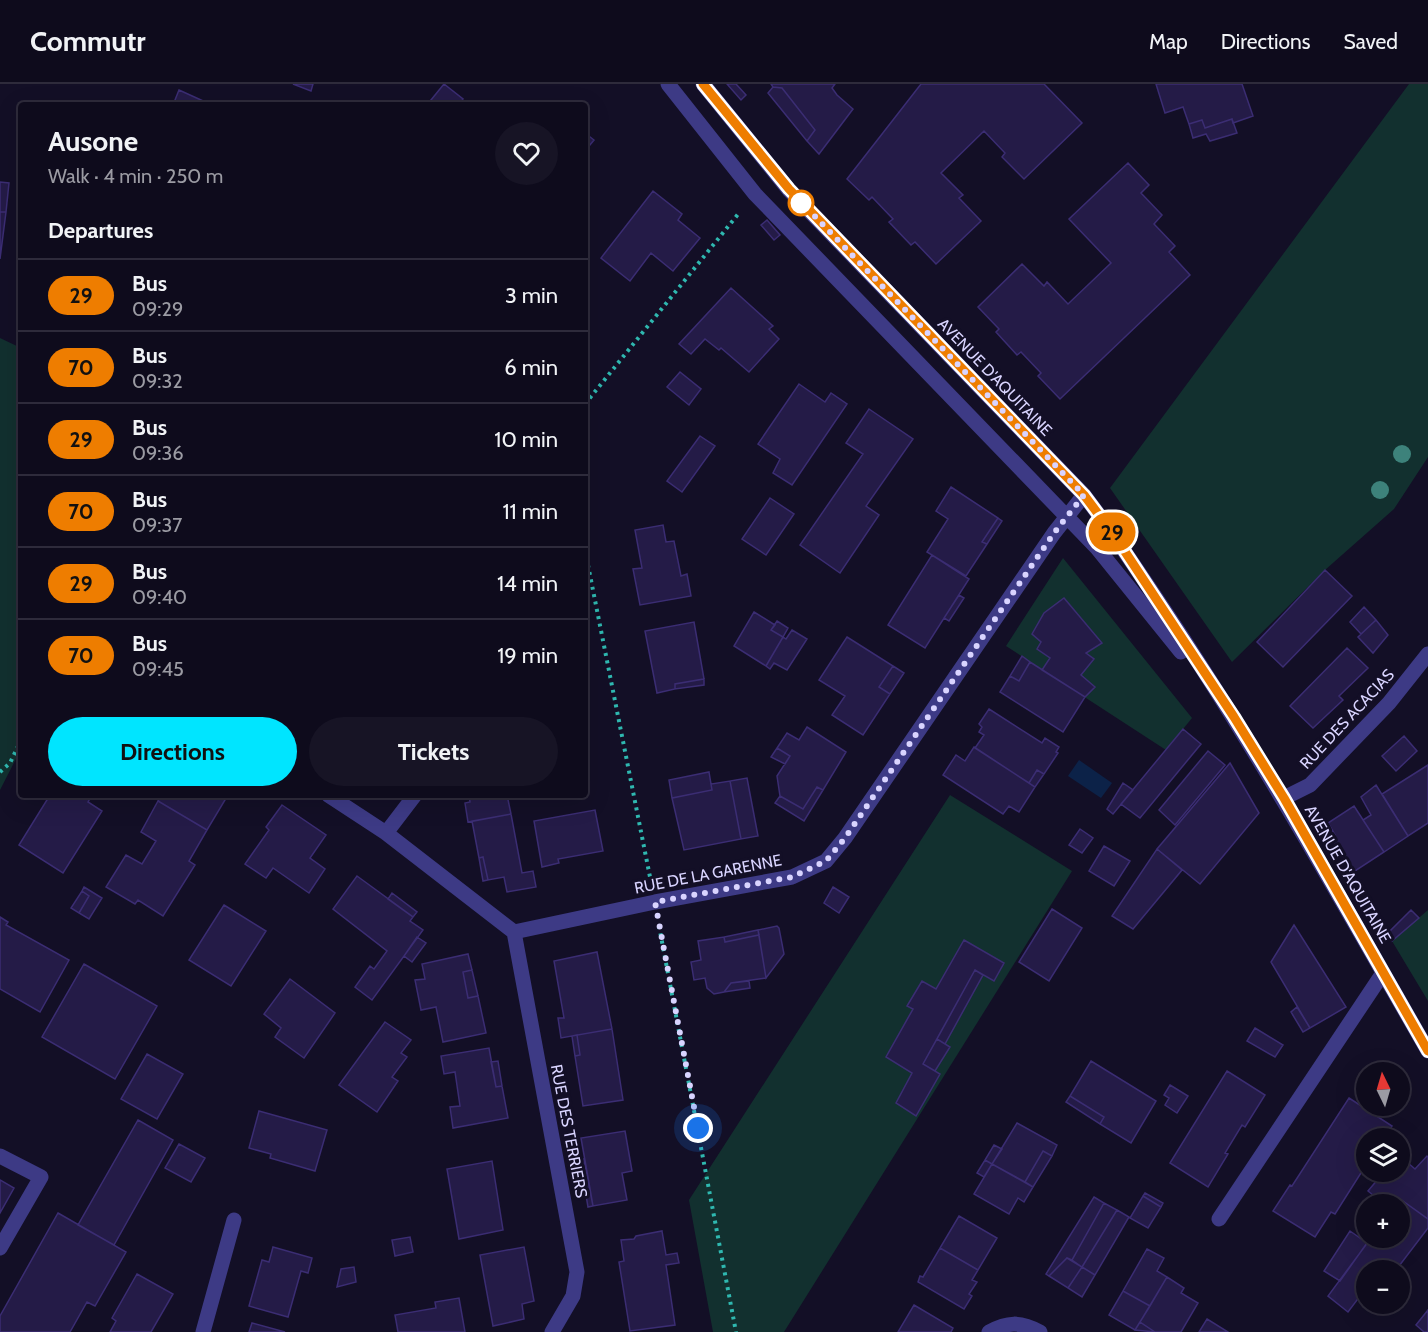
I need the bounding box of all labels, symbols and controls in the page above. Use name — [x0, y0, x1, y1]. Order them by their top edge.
text: Commutr — [30, 24, 146, 58]
text: Map — [1149, 29, 1188, 54]
text: Directions — [1221, 29, 1310, 54]
text: Saved — [1343, 29, 1398, 54]
button: heart — [495, 122, 558, 185]
text: Ausone — [48, 124, 138, 158]
text: Walk · 4 min · 250 m — [48, 164, 223, 188]
unlabelled marker — [788, 190, 814, 216]
text: Departures — [48, 217, 153, 244]
text: Bus — [132, 270, 167, 297]
text: 3 min — [505, 282, 558, 309]
text: 29 — [70, 283, 92, 308]
text: 09:29 — [132, 297, 183, 321]
street label: AVENUE D'AQUITAINE — [934, 314, 1056, 440]
text: Bus — [132, 342, 167, 369]
text: 6 min — [504, 354, 558, 381]
text: 70 — [68, 355, 94, 380]
text: 09:32 — [132, 369, 183, 393]
text: Bus — [132, 414, 167, 441]
text: 10 min — [494, 426, 558, 453]
text: 29 — [70, 427, 92, 452]
text: 09:36 — [132, 441, 184, 465]
text: Bus — [132, 486, 167, 513]
text: 11 min — [502, 498, 558, 525]
text: 70 — [68, 499, 94, 524]
line badge: 29 — [1085, 512, 1139, 552]
text: 09:37 — [132, 513, 182, 537]
text: 29 — [1101, 520, 1123, 545]
text: Bus — [132, 558, 167, 585]
text: 14 min — [497, 570, 558, 597]
text: 29 — [70, 571, 92, 596]
text: 09:40 — [132, 585, 187, 609]
text: Bus — [132, 630, 167, 657]
text: 19 min — [497, 642, 558, 669]
text: 70 — [68, 643, 94, 668]
text: 09:45 — [132, 657, 184, 681]
street label: RUE DES ACACIAS — [1296, 665, 1398, 773]
button: Directions — [48, 717, 297, 786]
button: Tickets — [309, 717, 558, 786]
street label: AVENUE D'AQUITAINE — [1301, 802, 1395, 946]
street label: RUE DE LA GARENNE — [633, 850, 783, 898]
north arrow — [1356, 1062, 1410, 1116]
map controls — [1356, 1062, 1410, 1314]
street label: RUE DES TERRIERS — [547, 1063, 591, 1199]
your location — [683, 1113, 713, 1143]
button: layers — [1356, 1128, 1410, 1182]
button: + — [1356, 1194, 1410, 1248]
button: − — [1356, 1260, 1410, 1314]

